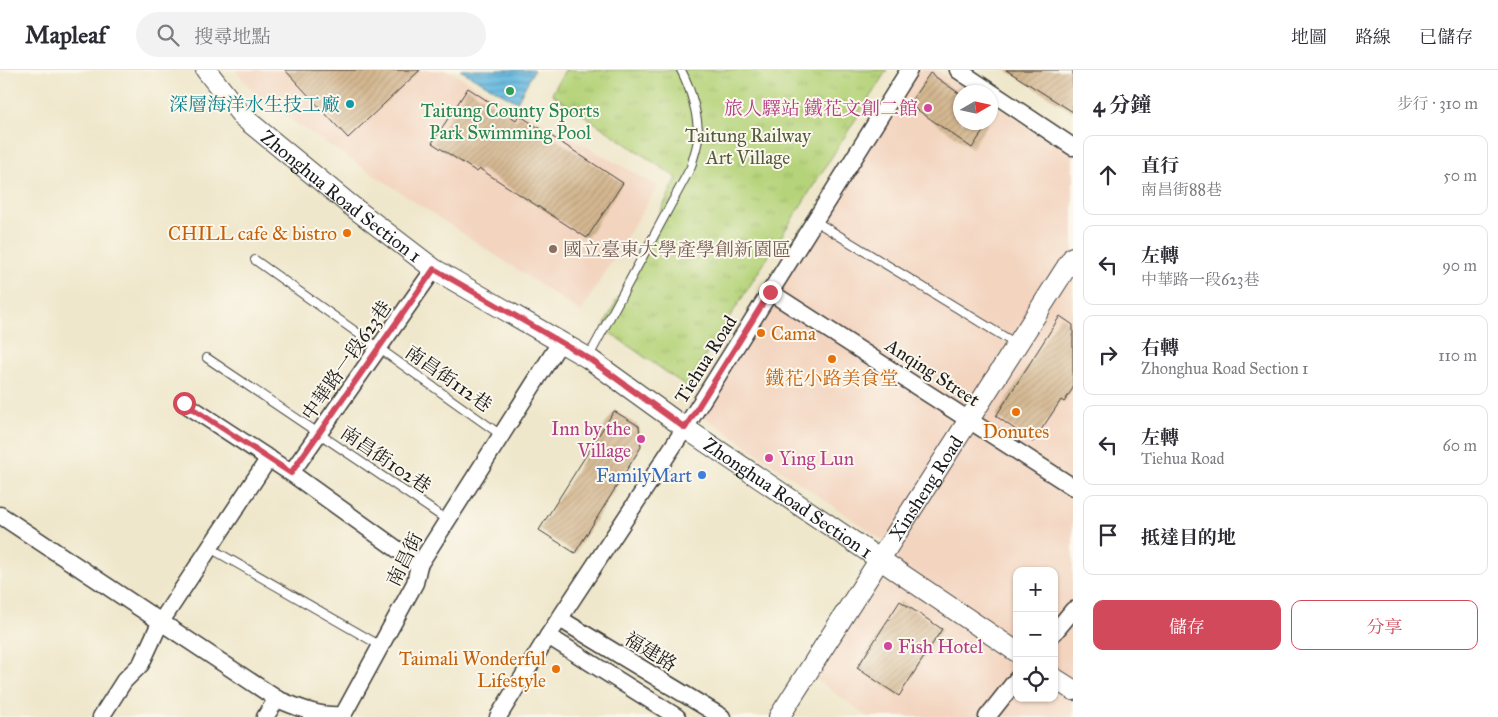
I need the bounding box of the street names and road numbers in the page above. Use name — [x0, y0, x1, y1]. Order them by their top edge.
street label: Zhonghua Road Section 1 — [256, 125, 426, 267]
street label: 中華路一段623巷 — [297, 296, 396, 425]
street label: Tiehua Road — [669, 311, 742, 407]
street label: Anqing Street — [880, 333, 984, 412]
street label: 南昌街112巷 — [401, 340, 496, 417]
street label: 南昌街102巷 — [336, 421, 435, 498]
street label: Xinsheng Road — [884, 431, 968, 545]
street label: Zhonghua Road Section 1 — [699, 433, 877, 563]
street label: 南昌街 — [382, 529, 427, 590]
street label: 福建路 — [620, 627, 681, 676]

